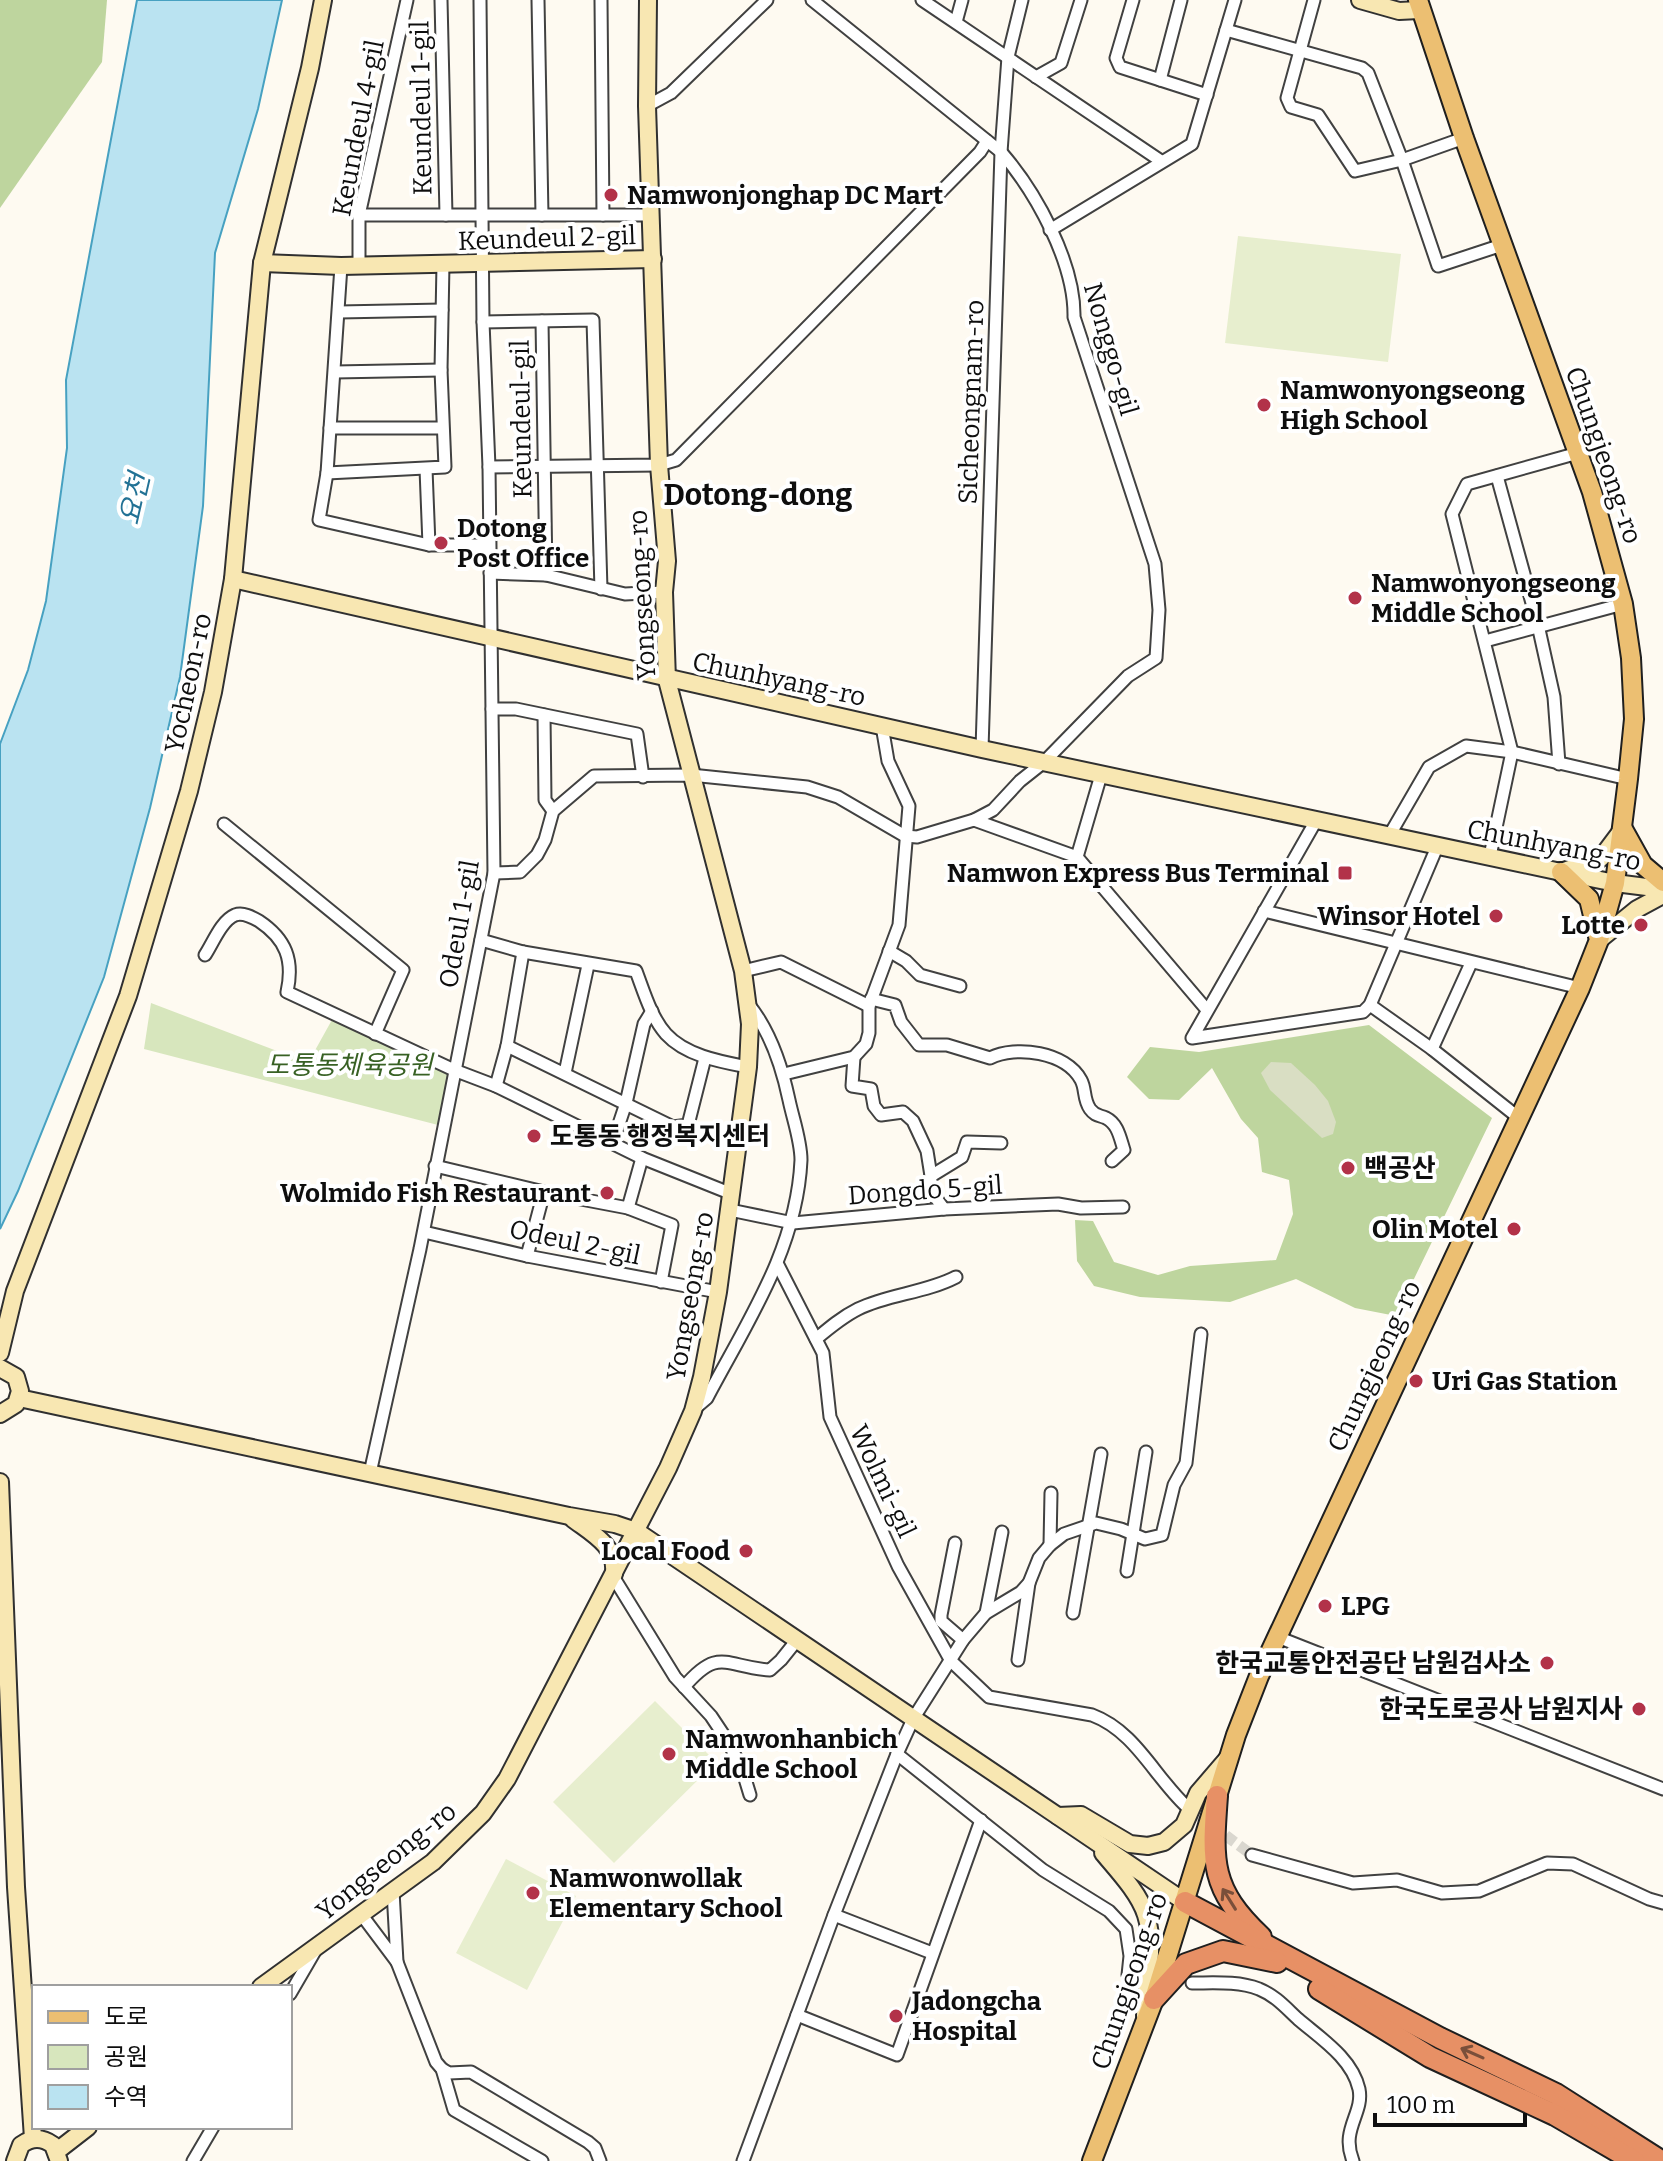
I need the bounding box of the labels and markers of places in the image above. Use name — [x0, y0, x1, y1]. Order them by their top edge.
place label: Namwonjonghap DC Mart — [627, 180, 944, 211]
marker: Namwonjonghap DC Mart — [602, 186, 620, 204]
place label: Namwonyongseong High School — [1280, 375, 1525, 436]
marker: Namwonyongseong High School — [1255, 396, 1273, 414]
place label: Dotong Post Office — [457, 513, 589, 574]
marker: Dotong Post Office — [432, 534, 450, 552]
place label: Namwonyongseong Middle School — [1371, 568, 1616, 629]
marker: Namwonyongseong Middle School — [1346, 589, 1364, 607]
place label: Namwon Express Bus Terminal — [947, 858, 1329, 889]
marker: Namwon Express Bus Terminal — [1336, 864, 1354, 882]
place label: Winsor Hotel — [1317, 901, 1480, 932]
marker: Winsor Hotel — [1487, 907, 1505, 925]
place label: Lotte — [1561, 910, 1625, 941]
marker: Lotte — [1632, 916, 1650, 934]
place label: 도통동 행정복지센터 — [550, 1121, 770, 1152]
marker: 도통동 행정복지센터 — [525, 1127, 543, 1145]
place label: 백공산 — [1364, 1153, 1436, 1184]
marker: 백공산 — [1339, 1159, 1357, 1177]
place label: Wolmido Fish Restaurant — [280, 1178, 592, 1209]
marker: Wolmido Fish Restaurant — [598, 1184, 616, 1202]
place label: Olin Motel — [1372, 1214, 1498, 1245]
marker: Olin Motel — [1505, 1220, 1523, 1238]
place label: Uri Gas Station — [1432, 1366, 1617, 1397]
marker: Uri Gas Station — [1407, 1372, 1425, 1390]
place label: Local Food — [601, 1536, 730, 1567]
marker: Local Food — [737, 1542, 755, 1560]
place label: LPG — [1341, 1591, 1390, 1622]
marker: LPG — [1316, 1597, 1334, 1615]
place label: 한국교통안전공단 남원검사소 — [1215, 1648, 1531, 1679]
marker: 한국교통안전공단 남원검사소 — [1538, 1654, 1556, 1672]
place label: 한국도로공사 남원지사 — [1379, 1694, 1623, 1725]
marker: 한국도로공사 남원지사 — [1630, 1700, 1648, 1718]
place label: Namwonhanbich Middle School — [685, 1724, 898, 1785]
marker: Namwonhanbich Middle School — [660, 1745, 678, 1763]
place label: Namwonwollak Elementary School — [549, 1863, 783, 1924]
marker: Namwonwollak Elementary School — [524, 1884, 542, 1902]
place label: Jadongcha Hospital — [910, 1986, 1042, 2047]
marker: Jadongcha Hospital — [887, 2007, 905, 2025]

